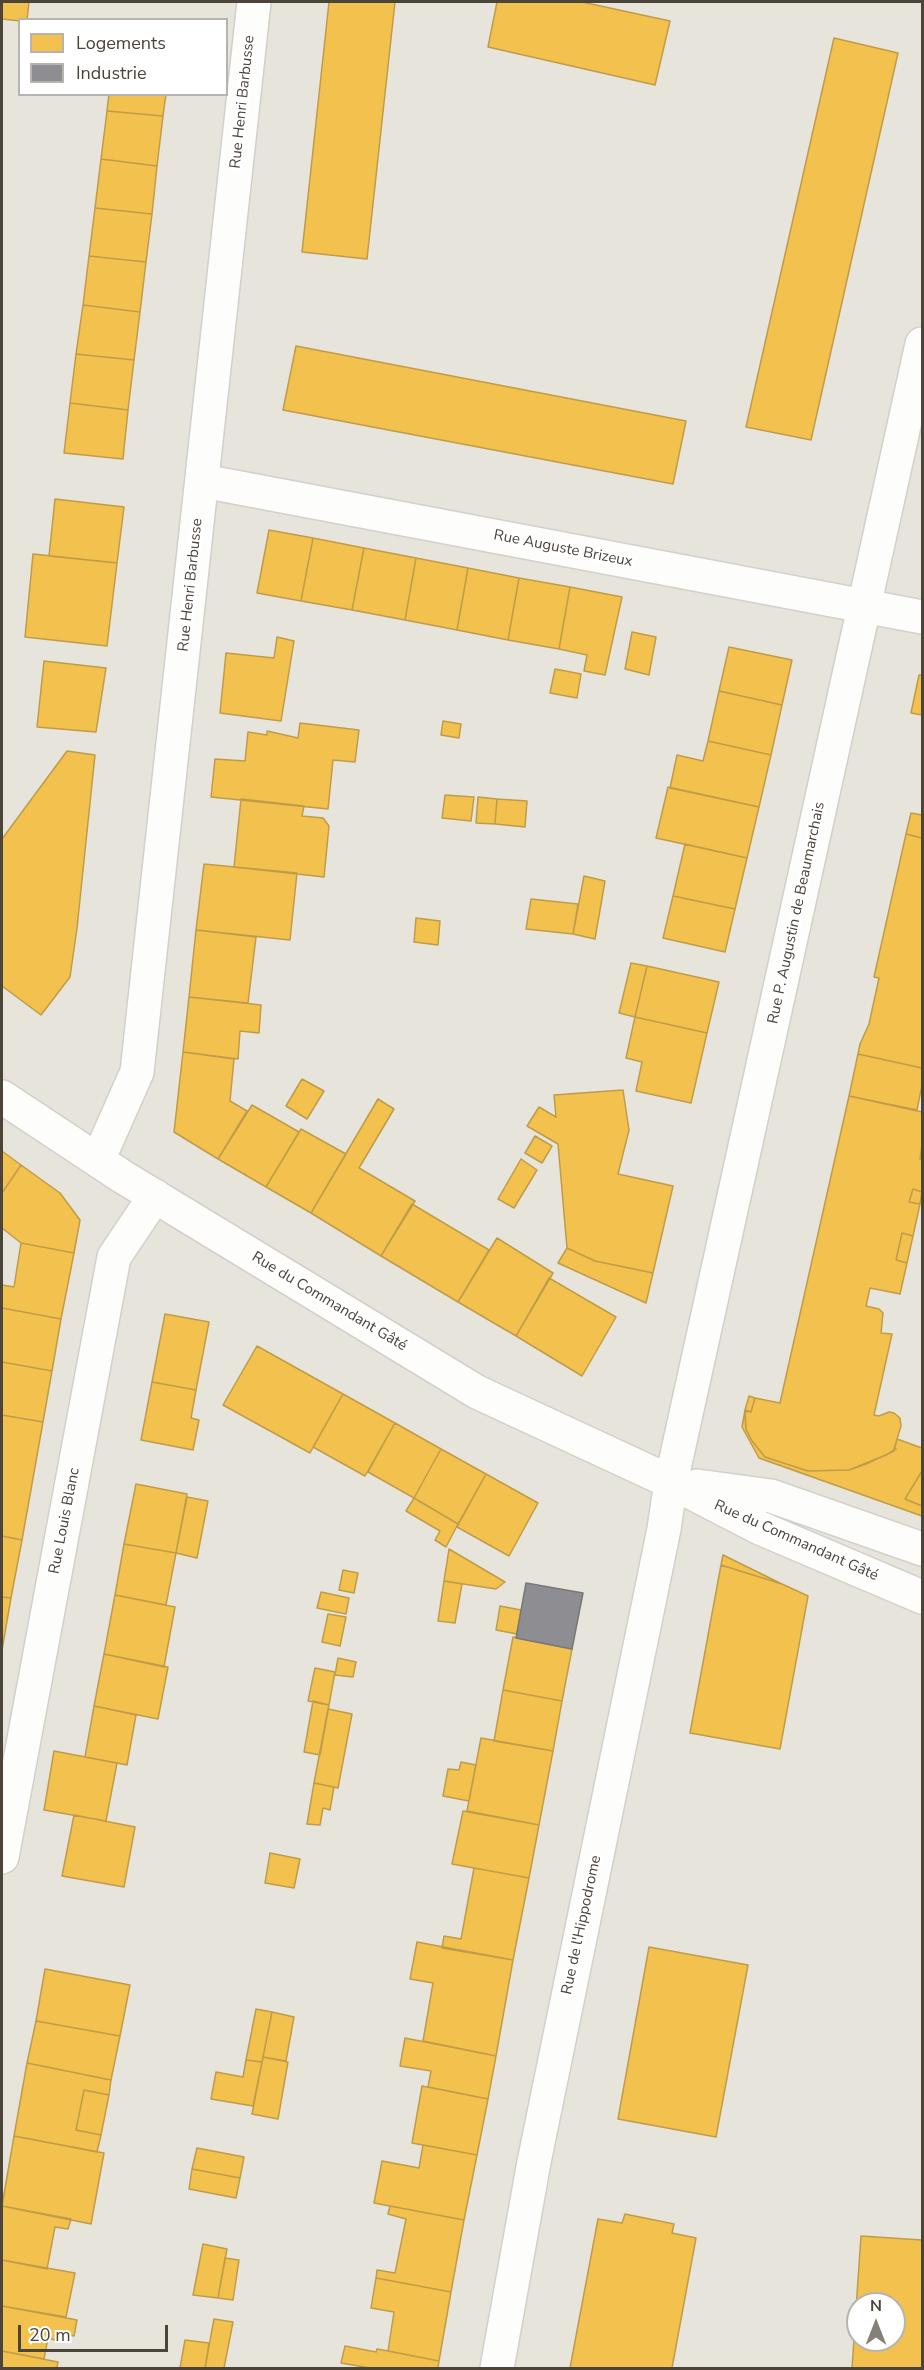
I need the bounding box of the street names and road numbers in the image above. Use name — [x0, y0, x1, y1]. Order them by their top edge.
street label: Rue Henri Barbusse — [227, 34, 259, 170]
street label: Rue Henri Barbusse — [175, 517, 207, 653]
street label: Rue Auguste Brizeux — [492, 527, 634, 571]
street label: Rue P. Augustin de Beaumarchais — [765, 800, 829, 1026]
street label: Rue du Commandant Gâté — [248, 1249, 410, 1355]
street label: Rue Louis Blanc — [46, 1466, 84, 1576]
street label: Rue du Commandant Gâté — [711, 1497, 881, 1585]
street label: Rue de l'Hippodrome — [558, 1854, 606, 1996]

